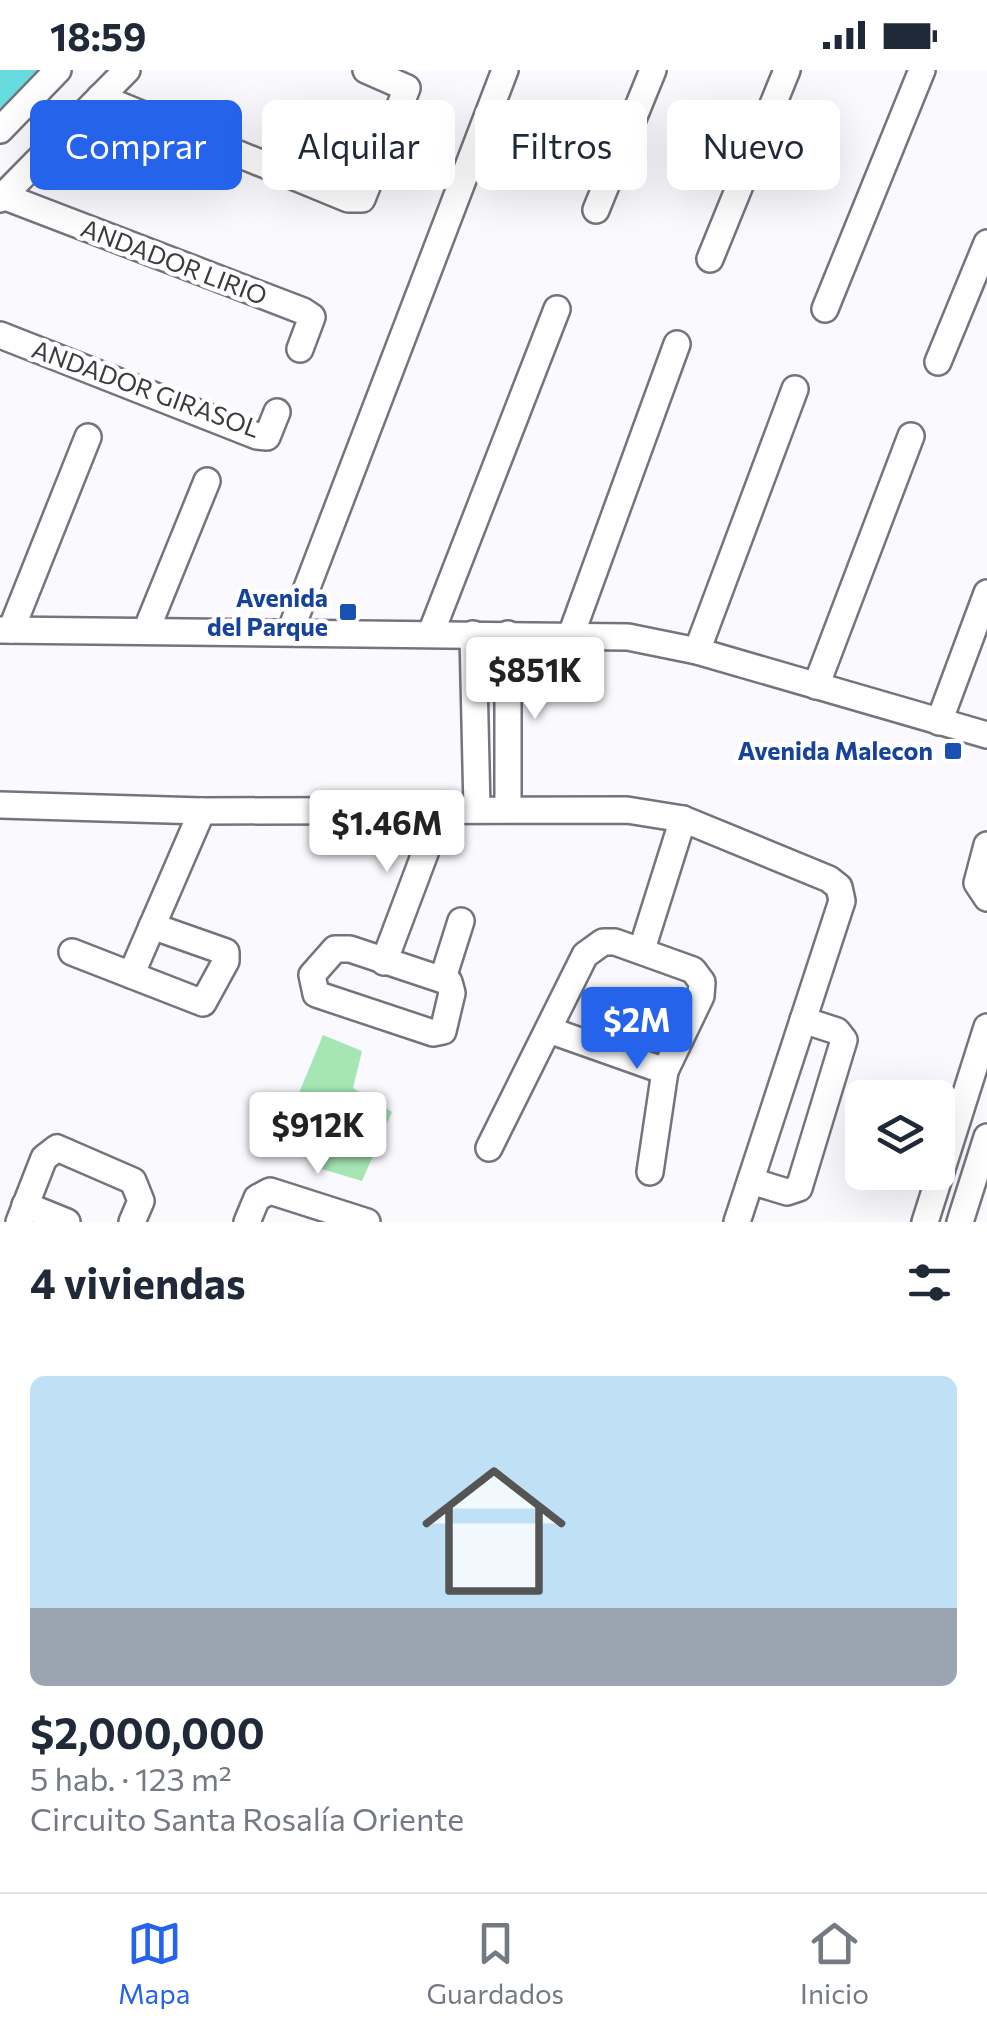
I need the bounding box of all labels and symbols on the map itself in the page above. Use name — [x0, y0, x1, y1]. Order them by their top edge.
street label: ANDADOR LIRIO — [77, 212, 272, 310]
street label: ANDADOR GIRASOL — [28, 333, 264, 443]
place label: Avenida del Parque — [207, 582, 328, 641]
marker: Avenida del Parque — [337, 601, 359, 623]
pin: $851K — [465, 637, 605, 722]
place label: Avenida Malecon — [738, 735, 933, 765]
marker: Avenida Malecon — [942, 740, 964, 762]
pin: $1.46M — [306, 790, 468, 875]
pin: $2M — [589, 987, 685, 1072]
pin: $912K — [248, 1092, 388, 1177]

